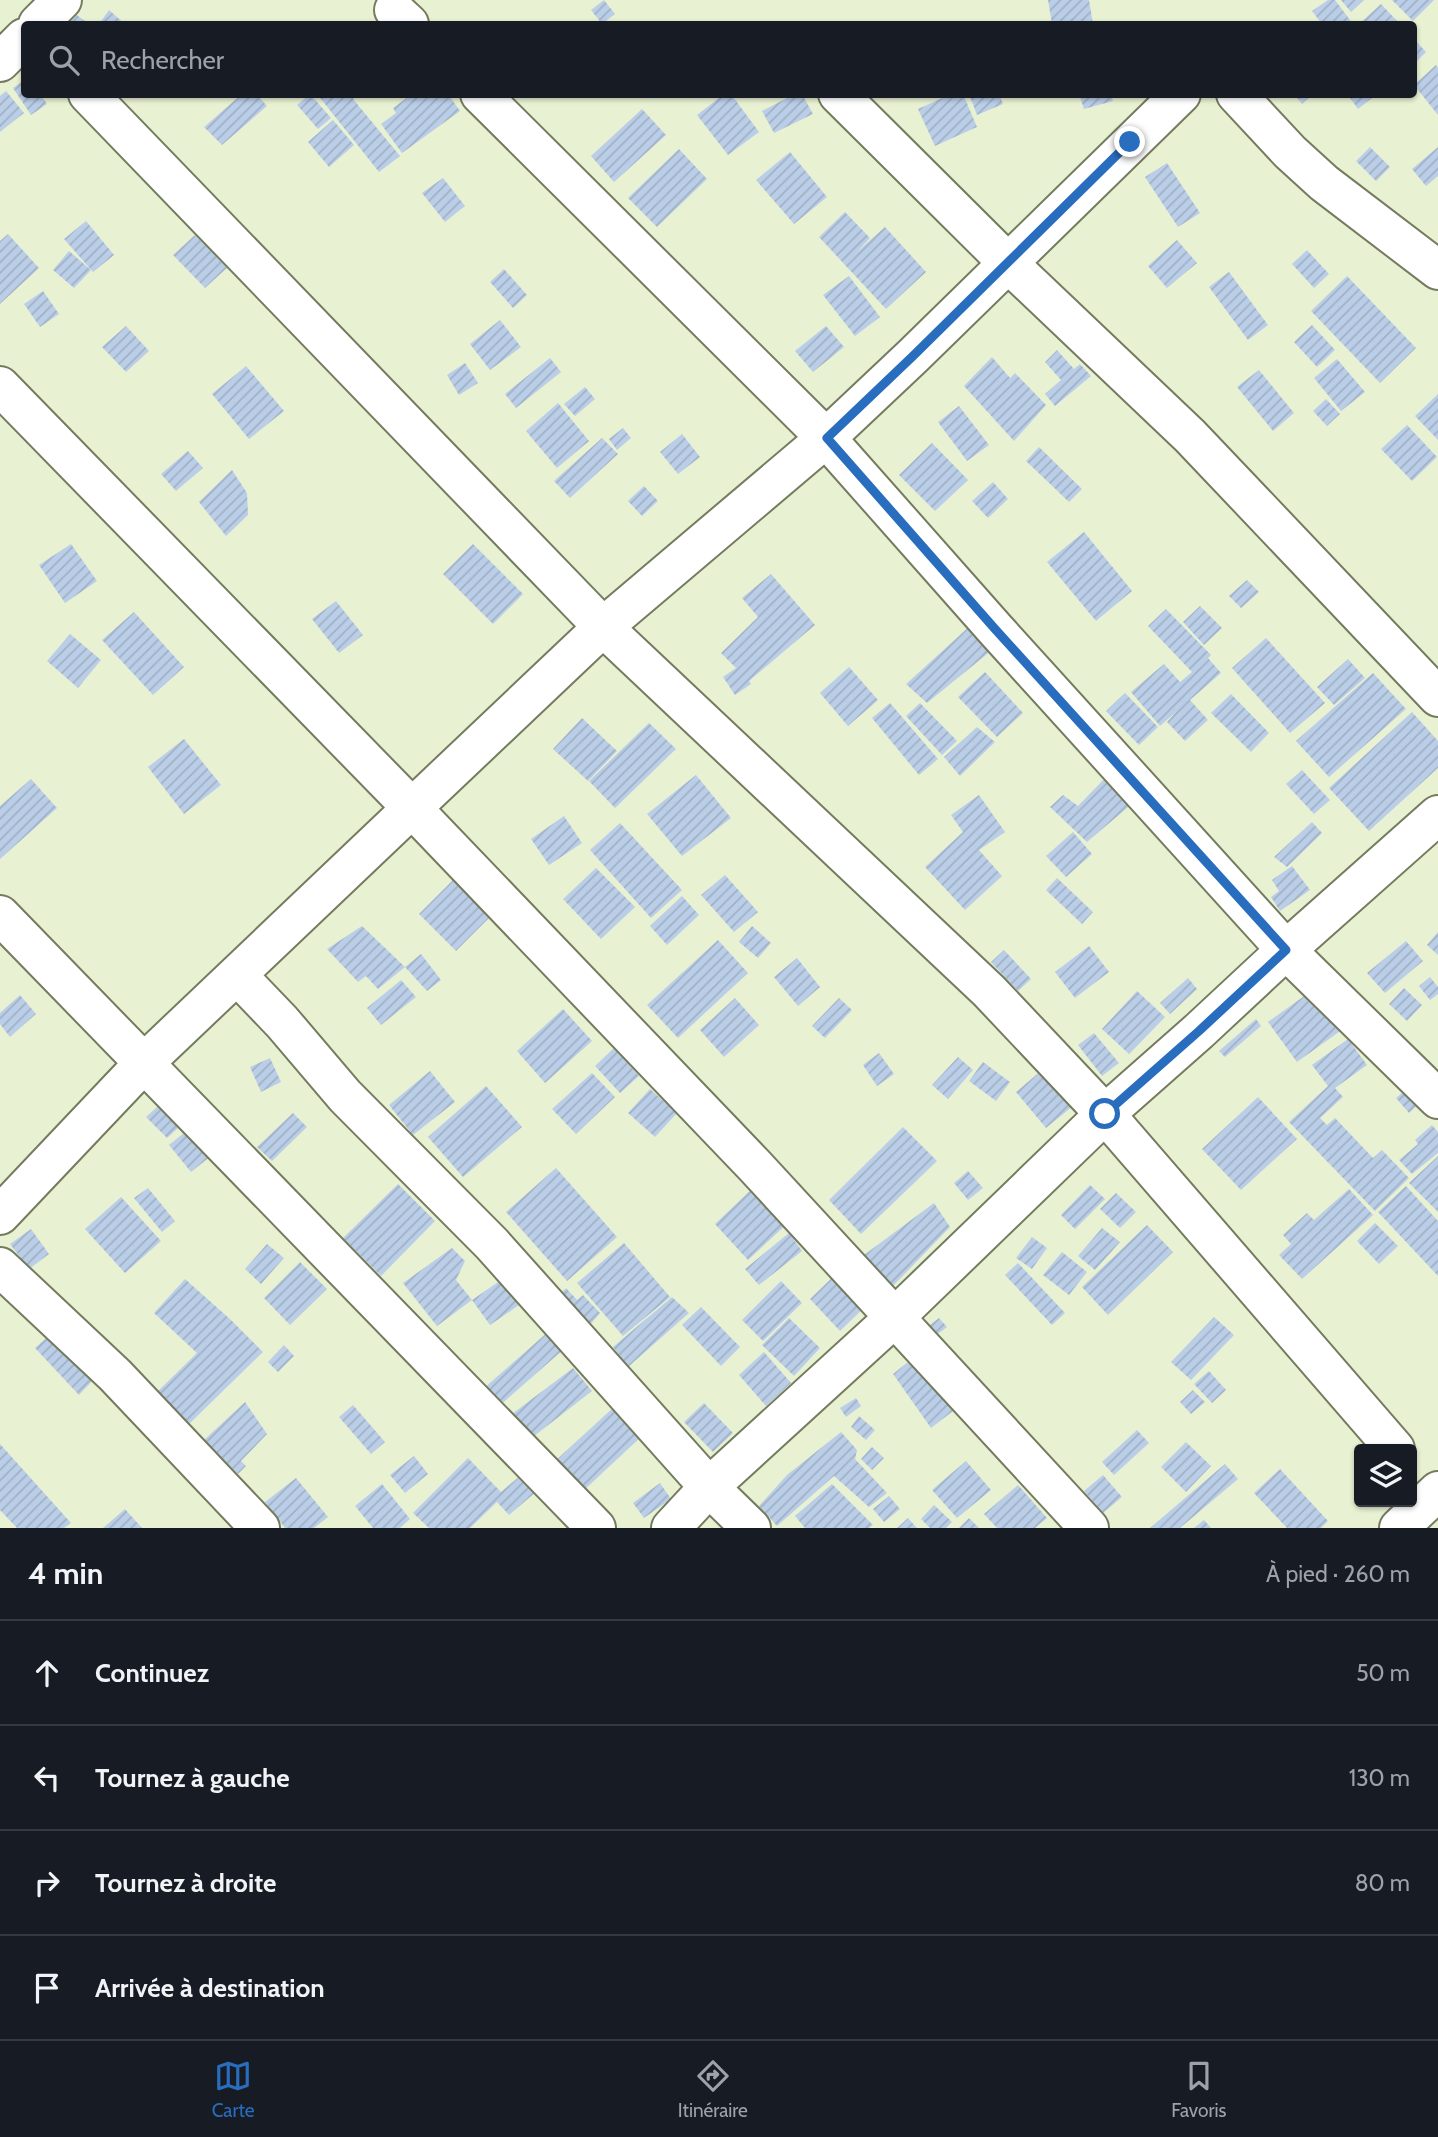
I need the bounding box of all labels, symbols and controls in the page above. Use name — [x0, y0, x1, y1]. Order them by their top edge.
search box — [21, 21, 1417, 98]
icon: search — [45, 41, 83, 79]
text: Rechercher — [101, 44, 224, 76]
route end — [1114, 126, 1145, 157]
route start — [1089, 1098, 1120, 1129]
map controls — [1354, 1444, 1417, 1507]
button: layers — [1354, 1444, 1417, 1507]
text: 4 min — [28, 1555, 103, 1592]
text: À pied · 260 m — [1266, 1560, 1410, 1588]
icon: ahead — [28, 1654, 66, 1692]
text: Continuez — [95, 1657, 209, 1689]
text: 50 m — [1356, 1659, 1410, 1687]
icon: left — [28, 1759, 66, 1797]
text: Tournez à gauche — [95, 1762, 290, 1794]
text: 130 m — [1349, 1764, 1410, 1792]
icon: right — [28, 1864, 66, 1902]
text: Tournez à droite — [95, 1867, 277, 1899]
text: 80 m — [1355, 1869, 1410, 1897]
icon: arrive — [28, 1969, 66, 2007]
text: Arrivée à destination — [95, 1972, 325, 2004]
tab: Carte — [212, 2057, 255, 2122]
tab: Itinéraire — [678, 2057, 748, 2122]
tab: Favoris — [1171, 2057, 1226, 2122]

